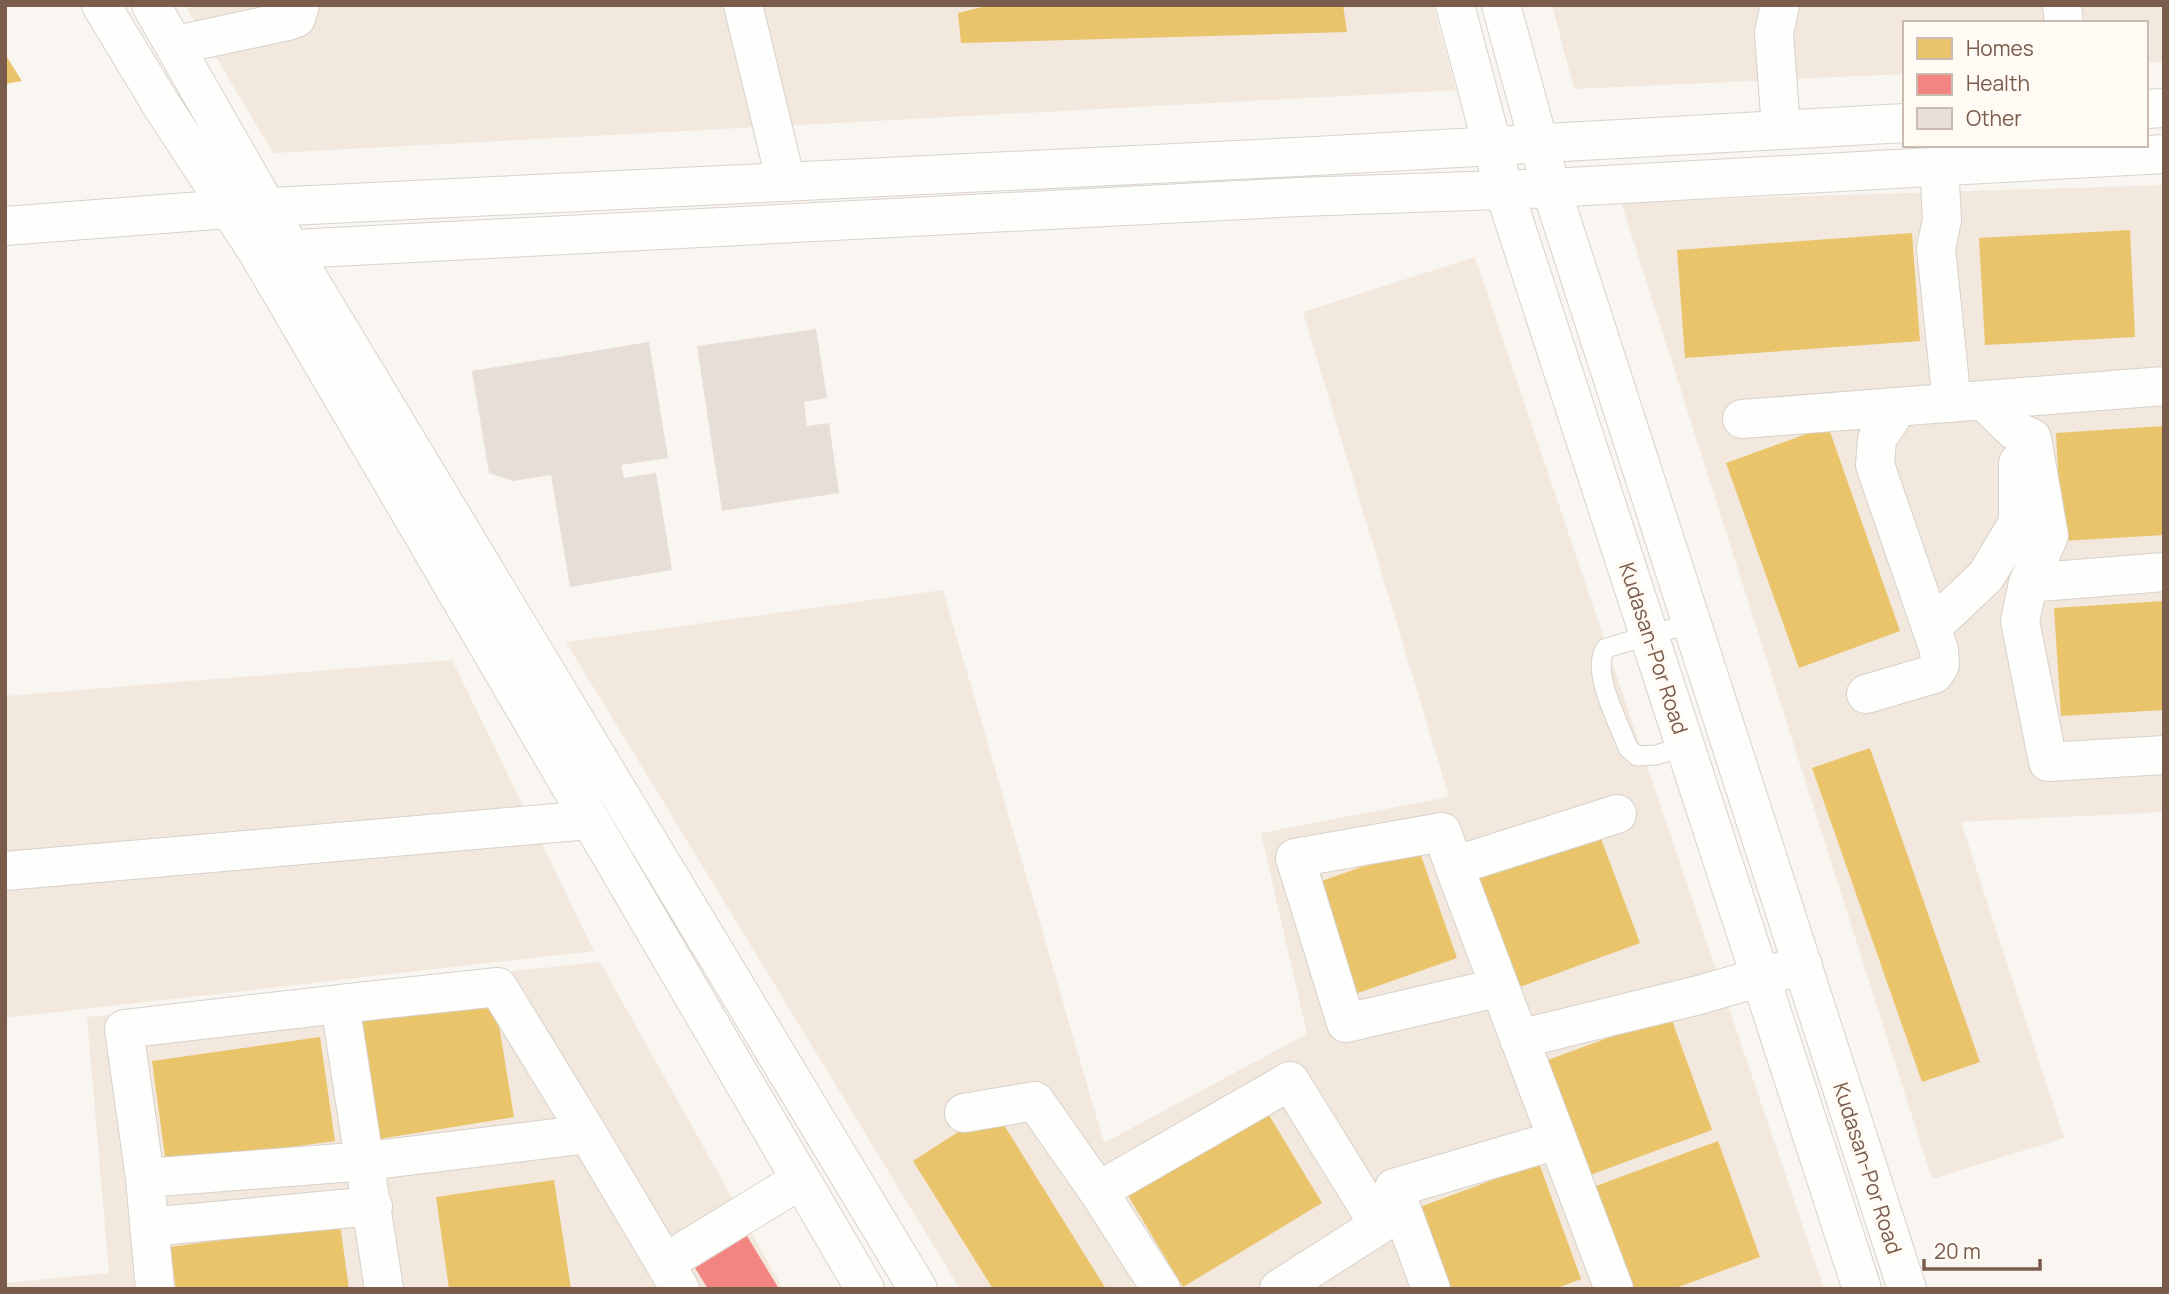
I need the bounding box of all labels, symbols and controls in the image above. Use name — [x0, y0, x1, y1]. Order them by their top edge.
legend — [1903, 21, 2148, 147]
text: Homes — [1966, 34, 2034, 62]
text: Health — [1966, 69, 2030, 97]
text: Other — [1966, 104, 2022, 132]
street label: Kudasan-Por Road — [1613, 559, 1695, 737]
street label: Kudasan-Por Road — [1827, 1079, 1909, 1257]
scale bar — [1924, 1228, 2039, 1272]
text: 20 m — [1934, 1237, 1981, 1265]

